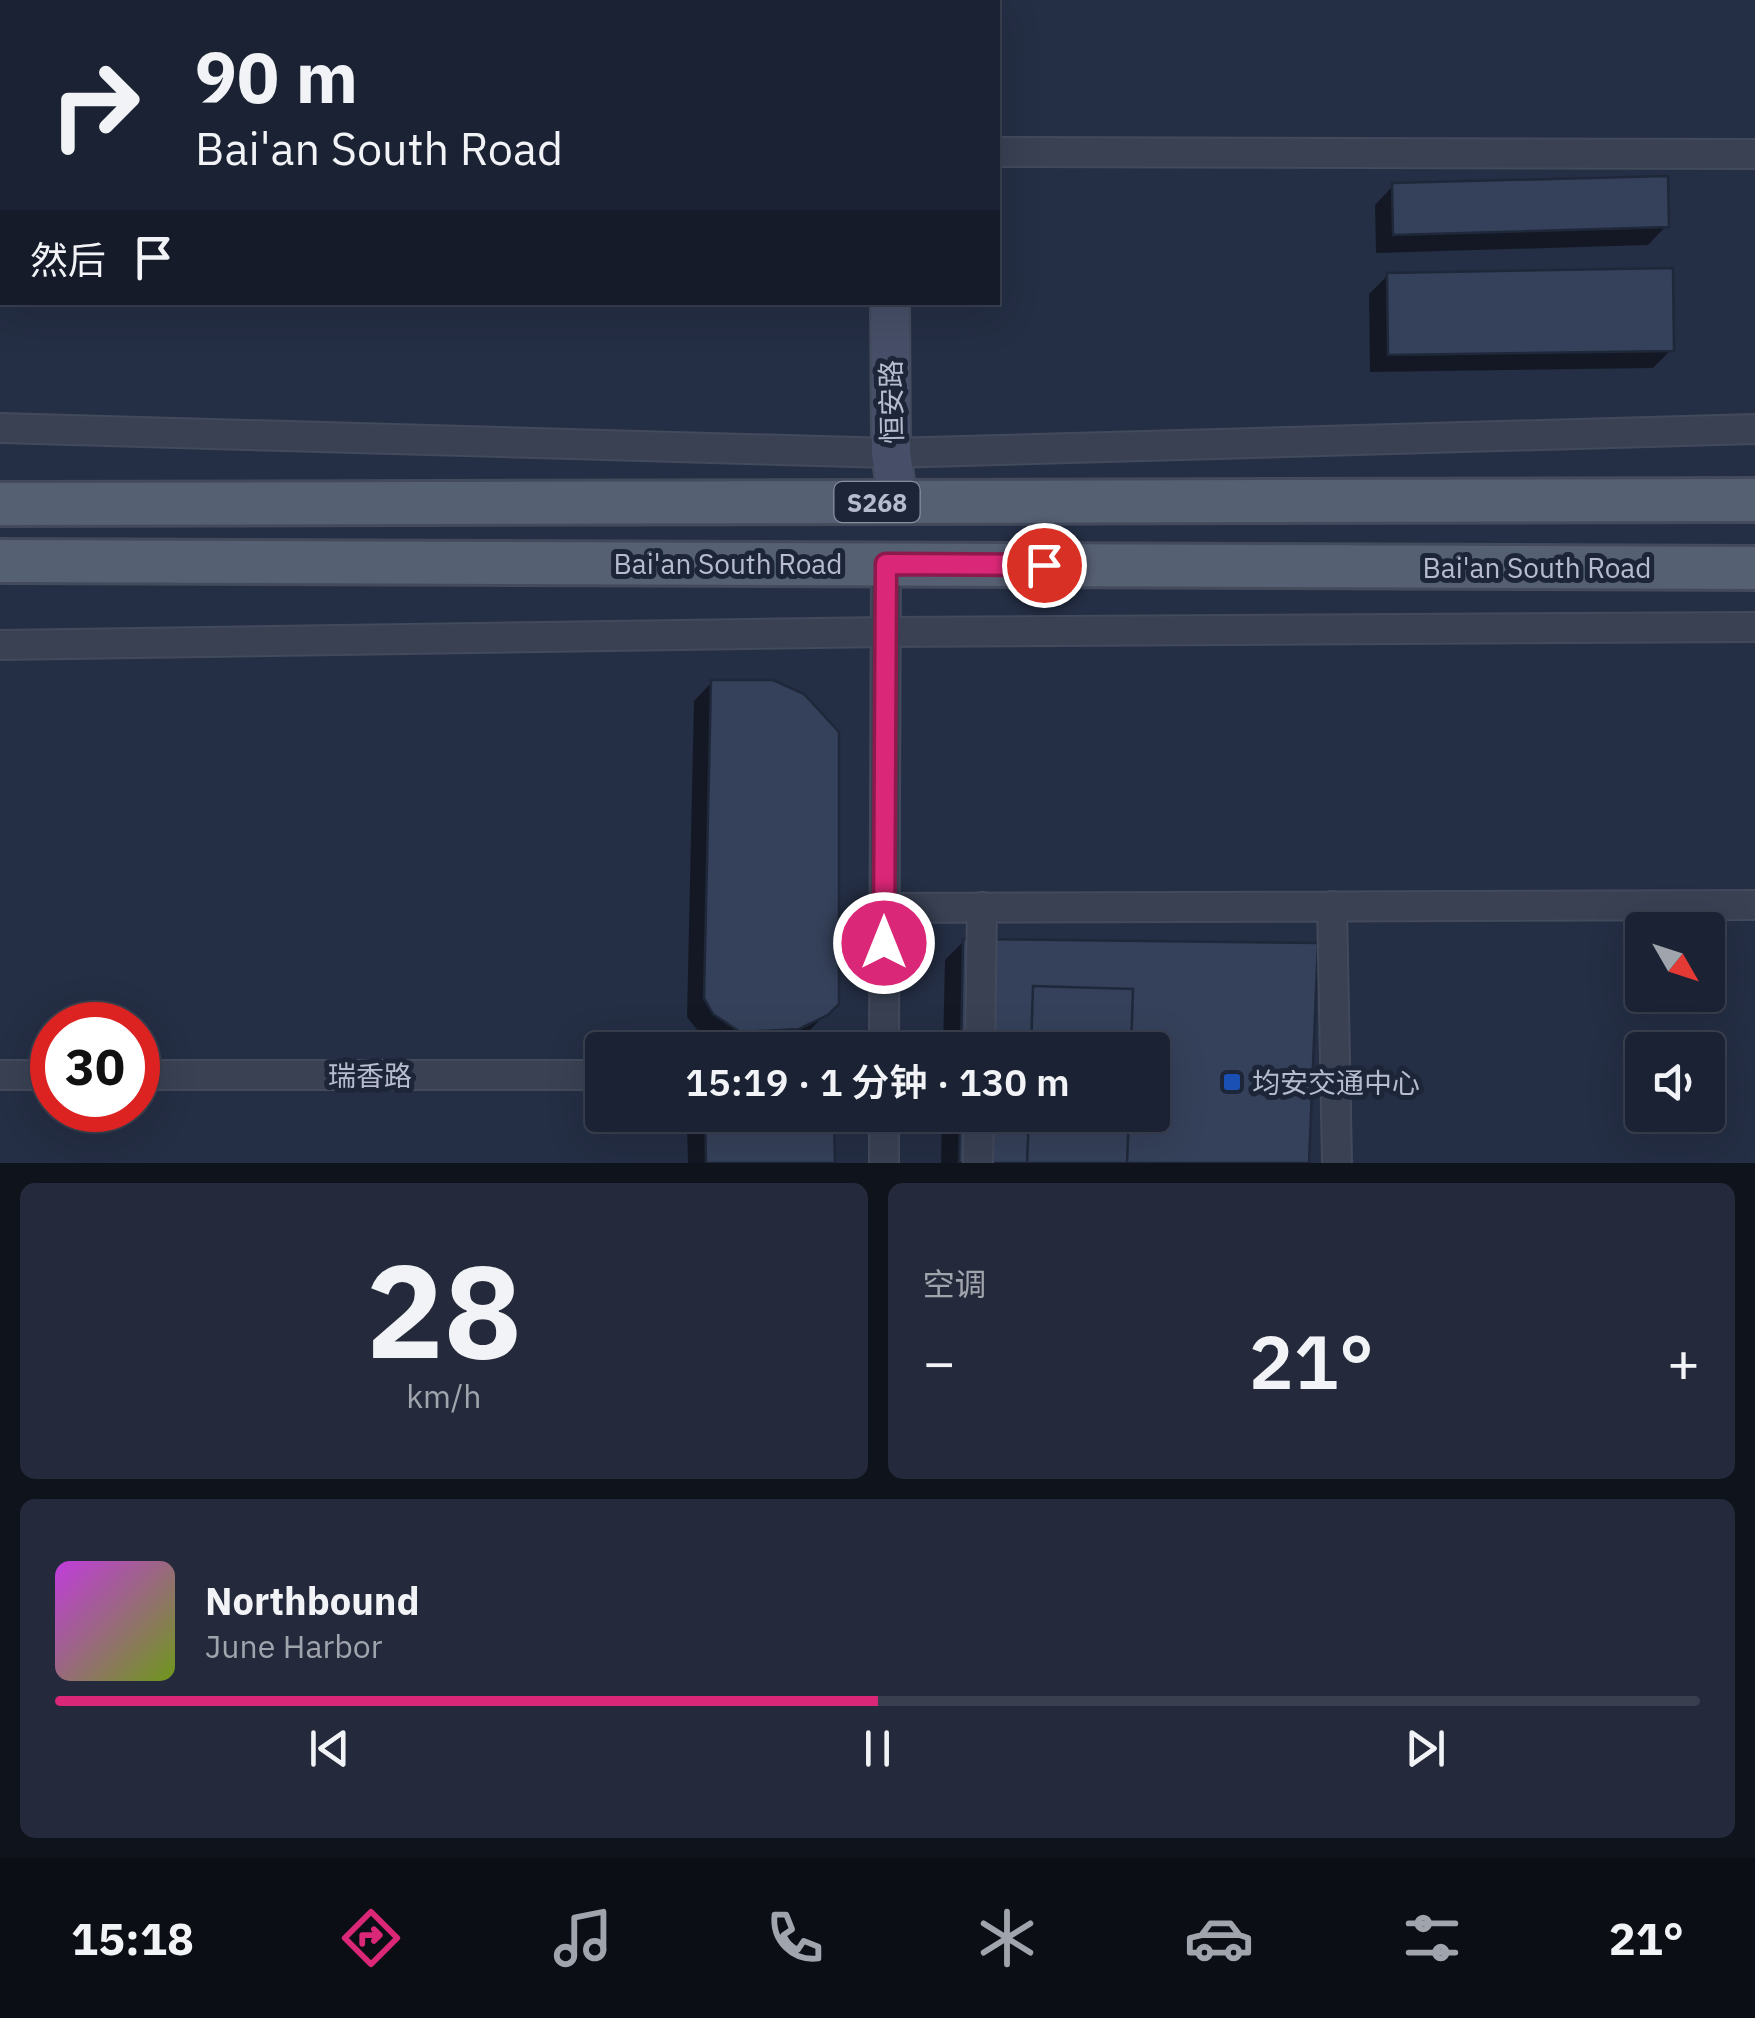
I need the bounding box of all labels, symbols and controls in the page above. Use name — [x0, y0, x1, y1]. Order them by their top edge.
text: 90 m — [195, 31, 358, 122]
icon: right — [30, 40, 160, 170]
text: Bai'an South Road — [195, 119, 563, 177]
icon: arrive — [126, 230, 181, 285]
text: 然后 — [30, 235, 106, 284]
street label: 恒安路 — [872, 360, 910, 444]
road number: S268 — [834, 482, 920, 522]
pin — [1002, 523, 1087, 608]
icon: arrive — [1017, 538, 1072, 593]
street label: Bai'an South Road — [613, 545, 843, 582]
street label: Bai'an South Road — [1422, 549, 1652, 586]
position arrow — [832, 891, 936, 995]
north arrow — [1625, 912, 1725, 1012]
map controls — [1625, 912, 1725, 1132]
speed limit sign: 30 — [30, 1002, 160, 1132]
button: sound — [1625, 1032, 1725, 1132]
street label: 瑞香路 — [328, 1057, 412, 1094]
text: 15:19 · 1 分钟 · 130 m — [685, 1057, 1070, 1106]
place label: 均安交通中心 — [1252, 1064, 1420, 1101]
marker: 均安交通中心 — [1221, 1071, 1243, 1093]
text: 28 — [366, 1225, 522, 1394]
text: 空调 — [923, 1263, 987, 1305]
text: 21° — [1249, 1312, 1374, 1410]
text: − — [923, 1326, 956, 1397]
text: + — [1667, 1326, 1700, 1397]
text: km/h — [406, 1375, 481, 1417]
text: Northbound — [205, 1576, 420, 1625]
text: June Harbor — [205, 1625, 382, 1667]
icon: previous — [302, 1721, 357, 1776]
icon: pause — [850, 1721, 905, 1776]
icon: next — [1398, 1721, 1453, 1776]
icon: directions — [336, 1903, 406, 1973]
icon: music — [548, 1903, 618, 1973]
icon: phone — [760, 1903, 830, 1973]
icon: climate — [972, 1903, 1042, 1973]
icon: car — [1184, 1903, 1254, 1973]
icon: filters — [1397, 1903, 1467, 1973]
text: 15:18 — [71, 1909, 194, 1967]
text: 21° — [1609, 1909, 1684, 1967]

